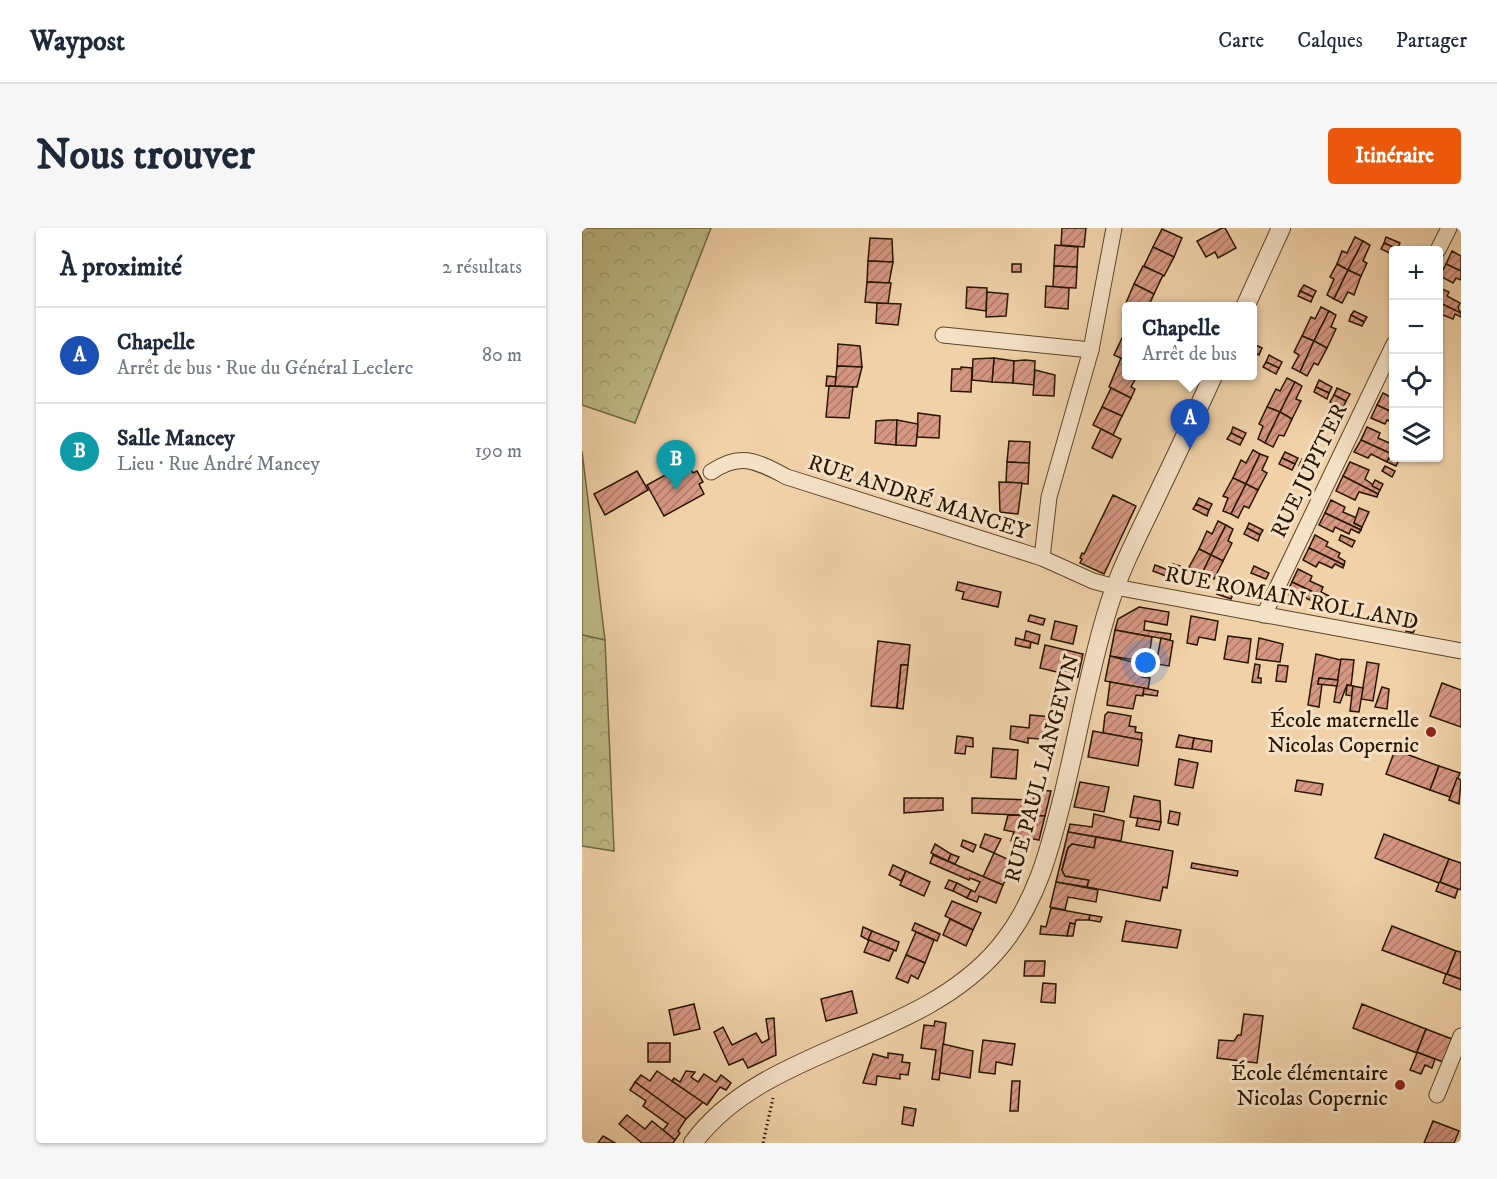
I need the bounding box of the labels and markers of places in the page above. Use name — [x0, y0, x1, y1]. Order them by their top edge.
pin: A — [1170, 400, 1210, 449]
pin: B — [656, 440, 695, 490]
place label: École maternelle Nicolas Copernic — [1267, 707, 1419, 759]
marker: École maternelle Nicolas Copernic — [1424, 725, 1438, 739]
place label: École élémentaire Nicolas Copernic — [1231, 1060, 1388, 1112]
marker: École élémentaire Nicolas Copernic — [1393, 1078, 1407, 1092]

